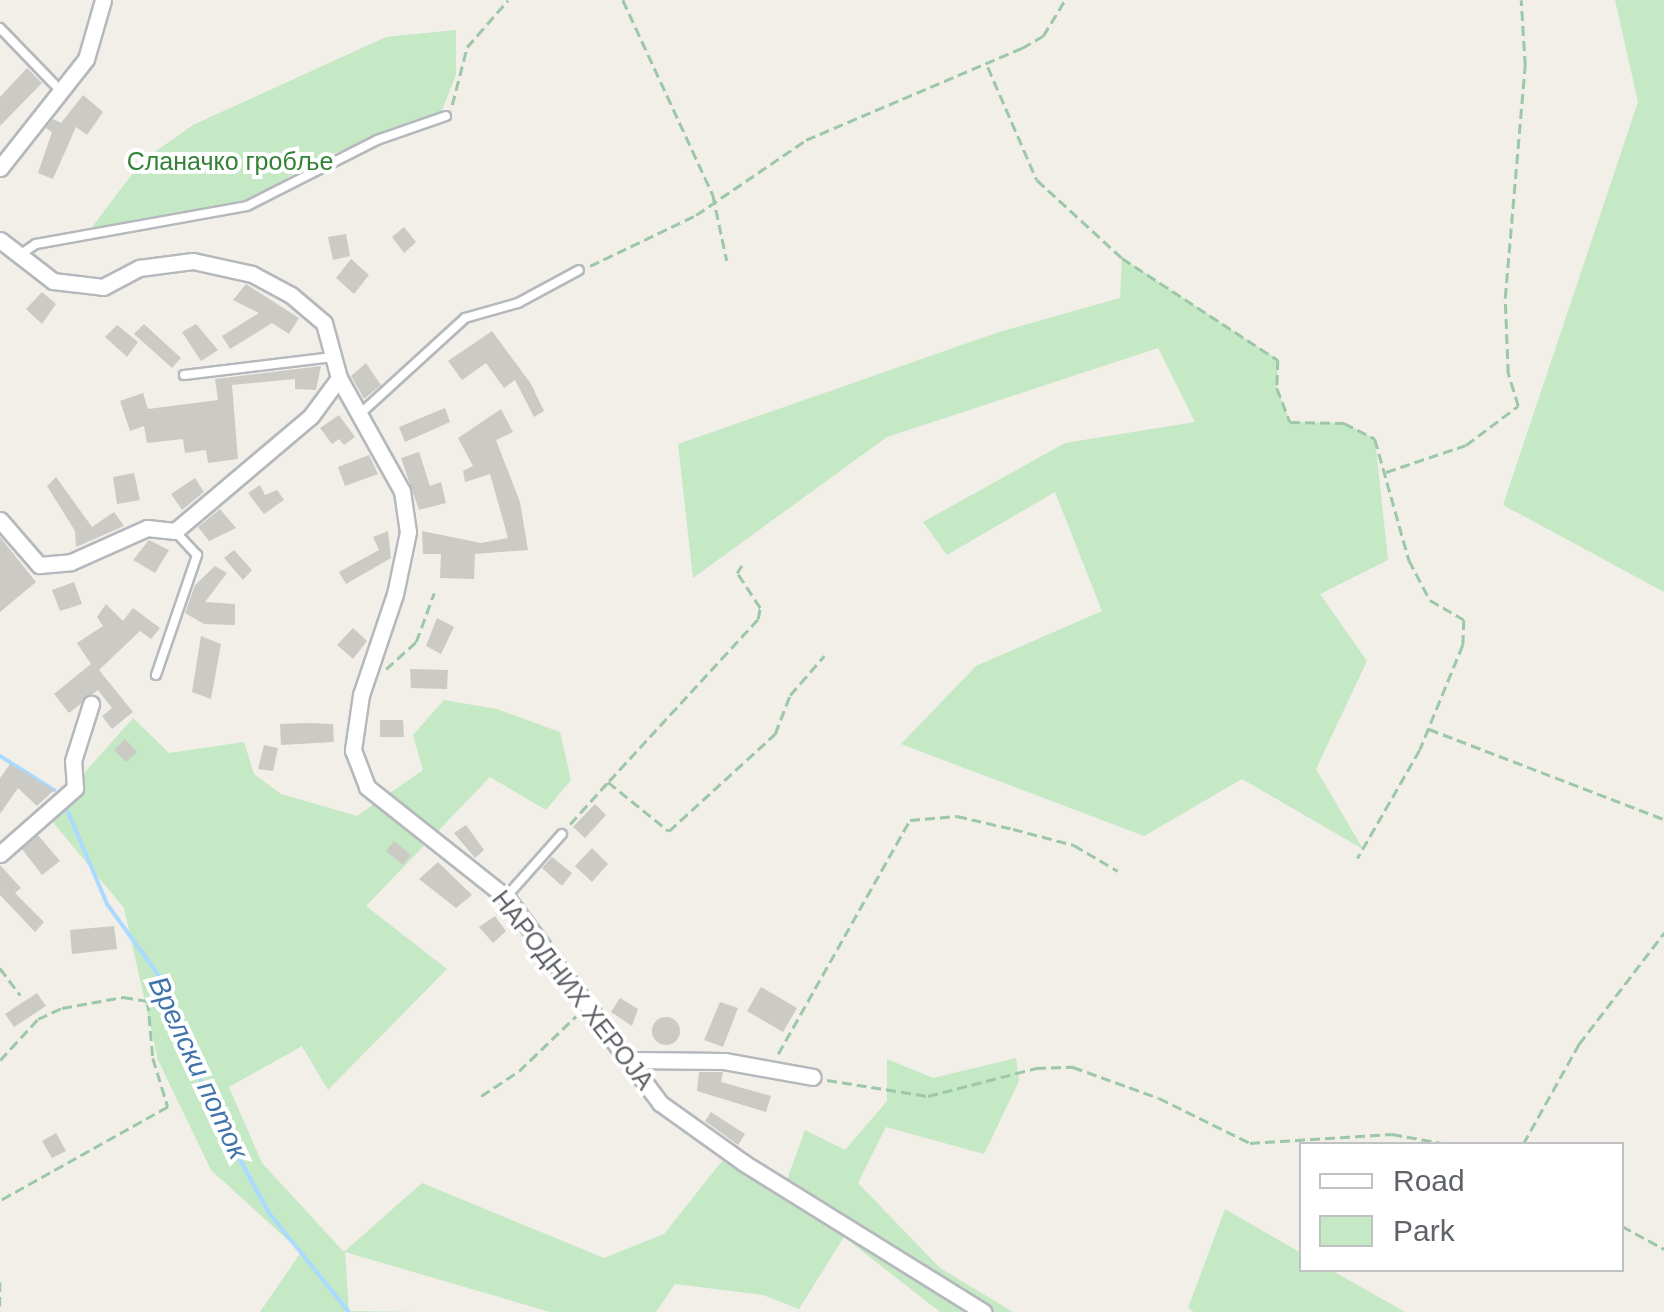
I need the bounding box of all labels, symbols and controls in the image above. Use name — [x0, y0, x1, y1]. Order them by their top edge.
park label: Сланачко гробље — [127, 146, 333, 176]
street label: НАРОДНИХ ХЕРОЈА — [486, 884, 660, 1096]
water label: Врелски поток — [141, 971, 255, 1165]
legend — [1299, 1142, 1624, 1272]
text: Road — [1393, 1164, 1465, 1197]
text: Park — [1393, 1214, 1455, 1247]

